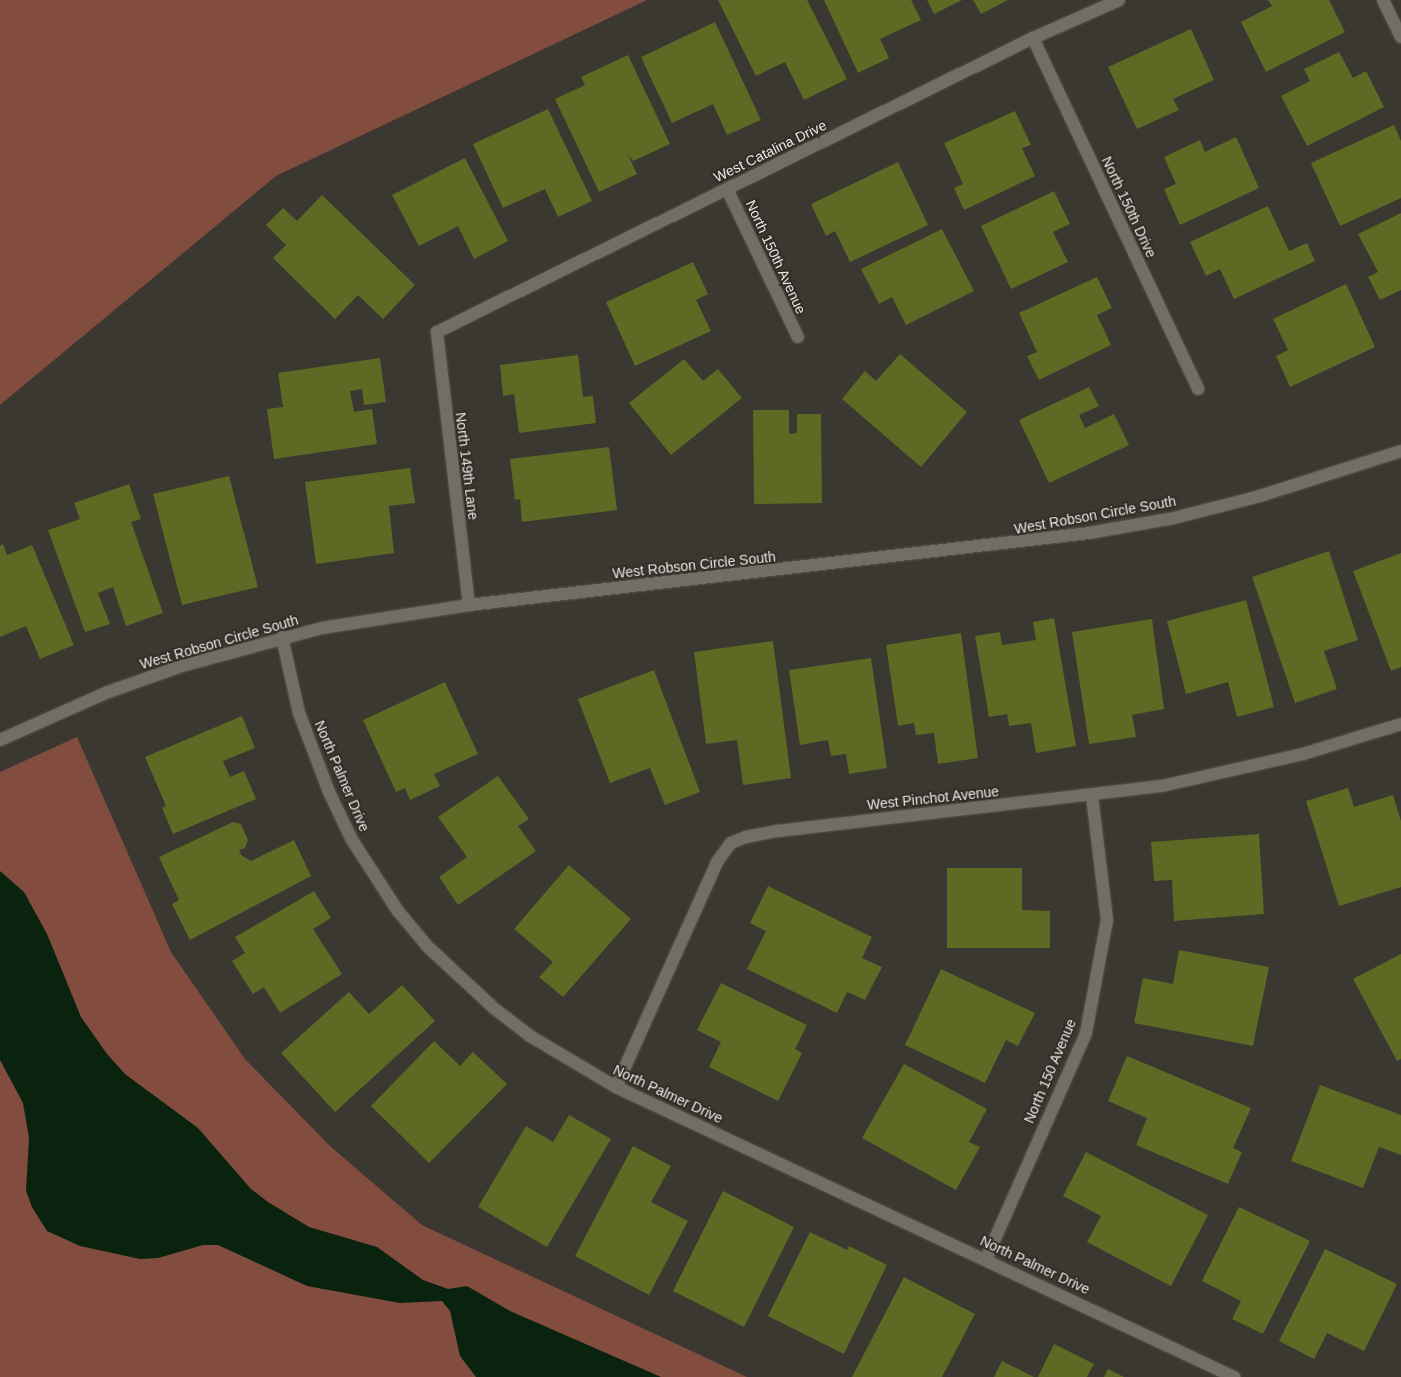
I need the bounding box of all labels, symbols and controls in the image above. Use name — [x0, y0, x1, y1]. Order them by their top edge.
street label: West Catalina Drive — [711, 116, 829, 186]
street label: North 150th Drive — [1098, 154, 1160, 260]
street label: North 150th Avenue — [742, 197, 810, 317]
street label: North 149th Lane — [452, 411, 482, 521]
street label: West Robson Circle South — [1013, 492, 1177, 538]
street label: West Robson Circle South — [612, 548, 776, 582]
street label: West Robson Circle South — [138, 611, 300, 673]
street label: North Palmer Drive — [311, 718, 373, 834]
street label: West Pinchot Avenue — [866, 783, 1000, 813]
street label: North 150 Avenue — [1020, 1016, 1080, 1126]
street label: North Palmer Drive — [611, 1061, 725, 1127]
street label: North Palmer Drive — [978, 1232, 1092, 1298]

